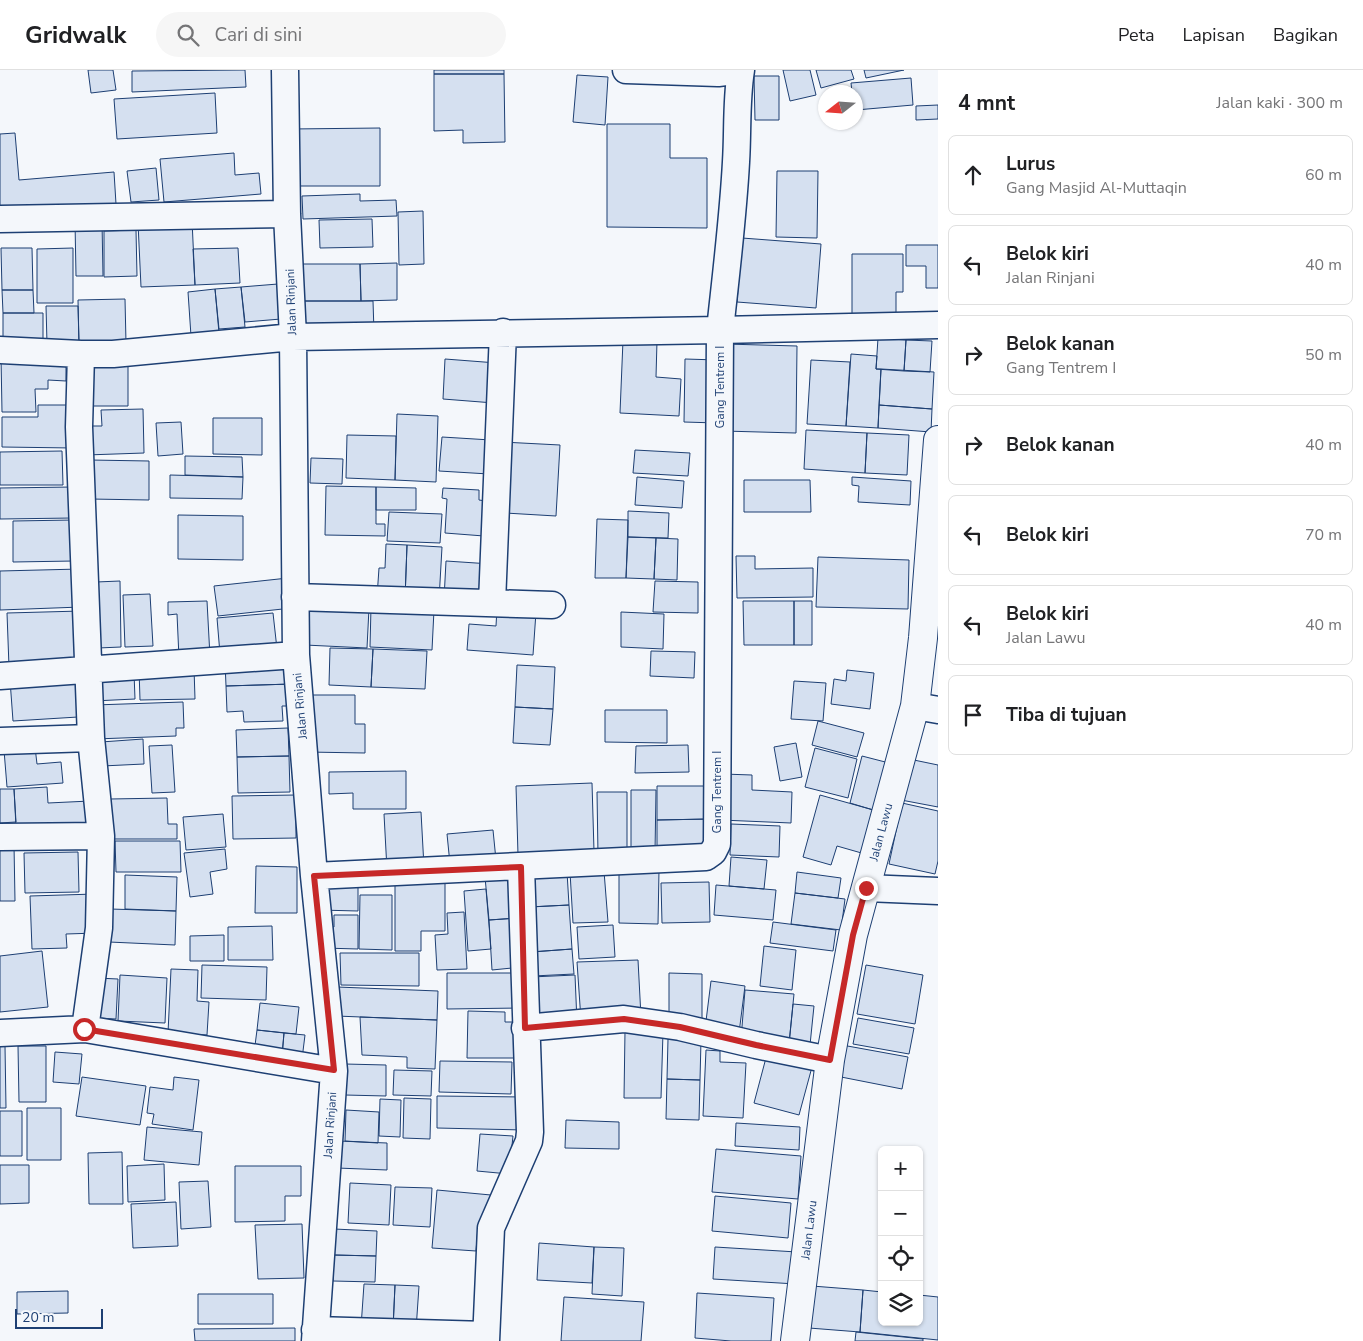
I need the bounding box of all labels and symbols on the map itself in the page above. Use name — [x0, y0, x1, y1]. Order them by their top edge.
north arrow — [818, 85, 863, 130]
street label: Jalan Rinjani — [282, 268, 300, 337]
street label: Gang Tentrem I — [712, 346, 728, 428]
street label: Jalan Rinjani — [289, 672, 311, 741]
street label: Gang Tentrem I — [709, 751, 725, 833]
street label: Jalan Lawu — [865, 801, 896, 864]
route end — [855, 877, 878, 900]
route start — [73, 1018, 96, 1041]
street label: Jalan Rinjani — [320, 1091, 340, 1160]
street label: Jalan Lawu — [797, 1199, 821, 1262]
scale bar — [15, 1306, 102, 1329]

